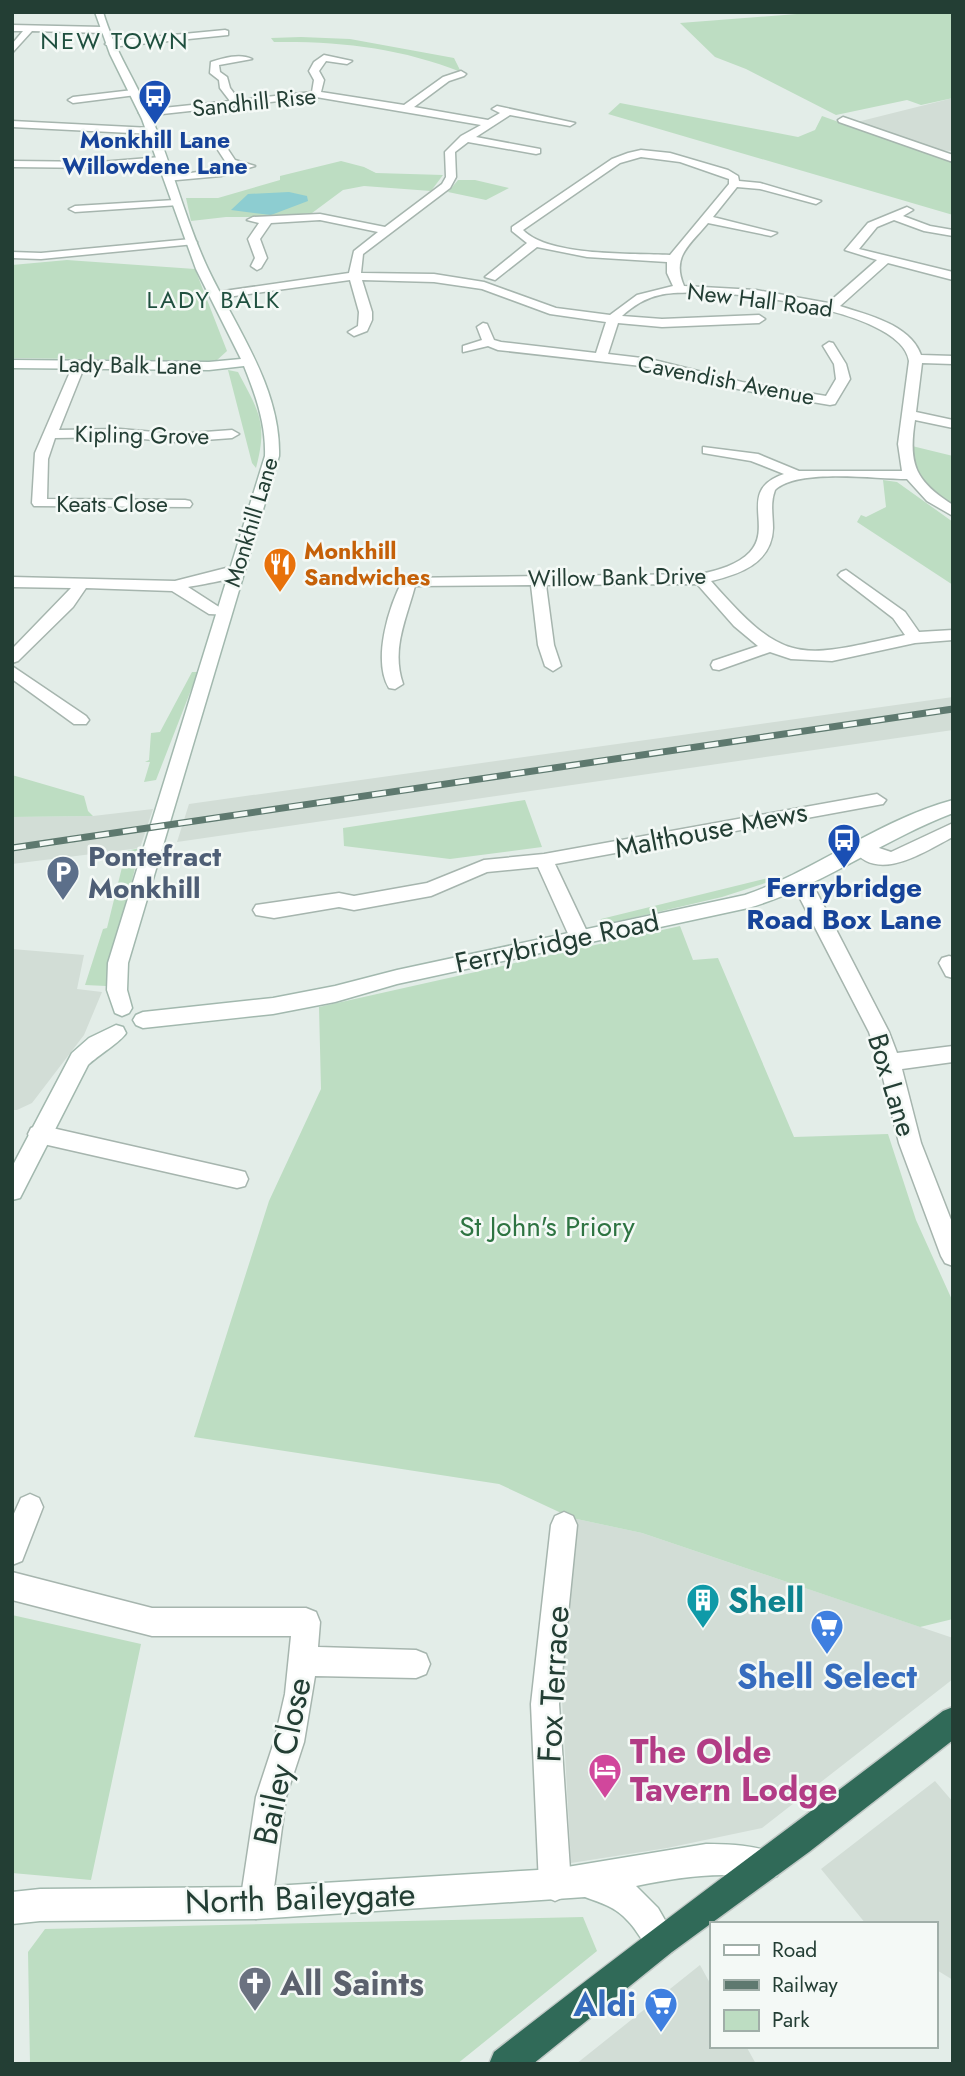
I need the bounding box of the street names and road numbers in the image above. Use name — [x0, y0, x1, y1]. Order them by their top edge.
street label: Sandhill Rise — [190, 79, 318, 125]
street label: New Hall Road — [685, 274, 835, 326]
street label: Cavendish Avenue — [635, 346, 817, 414]
street label: Lady Balk Lane — [58, 347, 202, 383]
street label: Kipling Grove — [74, 417, 210, 453]
street label: Monkhill Lane — [215, 453, 287, 591]
street label: Keats Close — [56, 487, 168, 521]
street label: Willow Bank Drive — [528, 558, 707, 596]
street label: Malthouse Mews — [611, 791, 811, 869]
street label: Ferrybridge Road — [451, 900, 663, 984]
street label: Box Lane — [857, 1028, 927, 1142]
street label: Fox Terrace — [525, 1604, 581, 1764]
street label: Bailey Close — [241, 1673, 323, 1849]
street label: North Baileygate — [184, 1870, 416, 1926]

